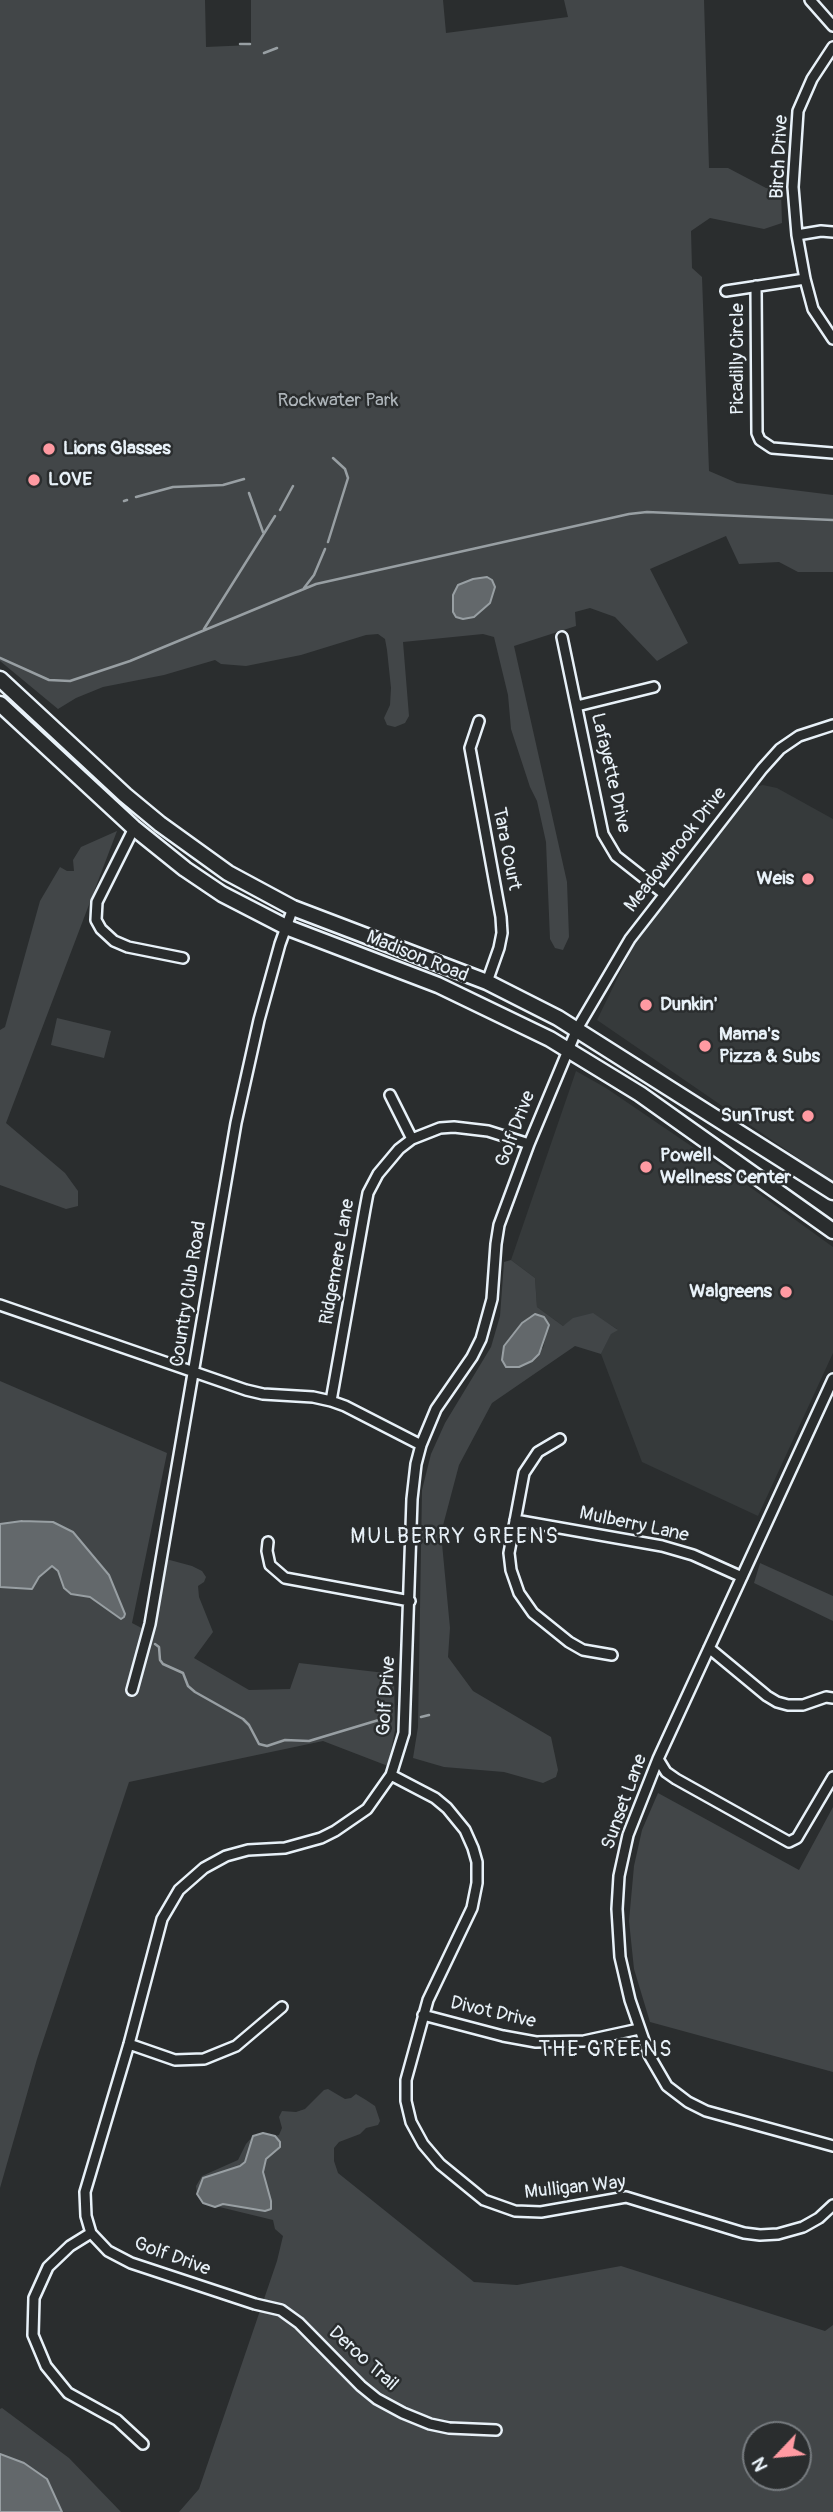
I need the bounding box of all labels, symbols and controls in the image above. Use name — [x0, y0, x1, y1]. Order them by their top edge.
street label: Birch Drive — [766, 114, 794, 200]
street label: Picadilly Circle — [727, 303, 749, 415]
park label: Rockwater Park — [277, 390, 399, 412]
place label: Lions Glasses — [63, 438, 171, 460]
marker: Lions Glasses — [41, 441, 57, 457]
place label: LOVE — [48, 469, 92, 491]
marker: LOVE — [26, 472, 42, 488]
street label: Lafayette Drive — [585, 711, 635, 835]
street label: Meadowbrook Drive — [620, 783, 732, 917]
street label: Tara Court — [487, 806, 525, 892]
place label: Weis — [757, 868, 794, 890]
marker: Weis — [800, 871, 816, 887]
street label: Madison Road — [363, 926, 471, 988]
place label: Dunkin' — [660, 994, 717, 1016]
marker: Dunkin' — [638, 997, 654, 1013]
place label: Mama's Pizza & Subs — [719, 1024, 820, 1068]
marker: Mama's Pizza & Subs — [697, 1038, 713, 1054]
street label: Golf Drive — [491, 1088, 541, 1170]
place label: SunTrust — [721, 1105, 794, 1127]
marker: SunTrust — [800, 1108, 816, 1124]
place label: Powell Wellness Center — [660, 1145, 791, 1189]
marker: Powell Wellness Center — [638, 1159, 654, 1175]
street label: Ridgemere Lane — [316, 1197, 360, 1327]
street label: Country Club Road — [166, 1219, 212, 1369]
place label: Walgreens — [689, 1281, 772, 1303]
marker: Walgreens — [778, 1284, 794, 1300]
street label: Mulberry Lane — [577, 1502, 691, 1548]
district label: MULBERRY GREENS — [352, 1525, 558, 1551]
street label: Golf Drive — [373, 1655, 401, 1737]
street label: Sunset Lane — [597, 1751, 653, 1853]
street label: Divot Drive — [448, 1992, 538, 2034]
district label: THE GREENS — [540, 2038, 672, 2064]
street label: Mulligan Way — [523, 2171, 627, 2205]
street label: Golf Drive — [131, 2233, 213, 2281]
street label: Deroo Trail — [324, 2322, 402, 2396]
north arrow — [742, 2421, 812, 2491]
text: N — [746, 2453, 774, 2475]

